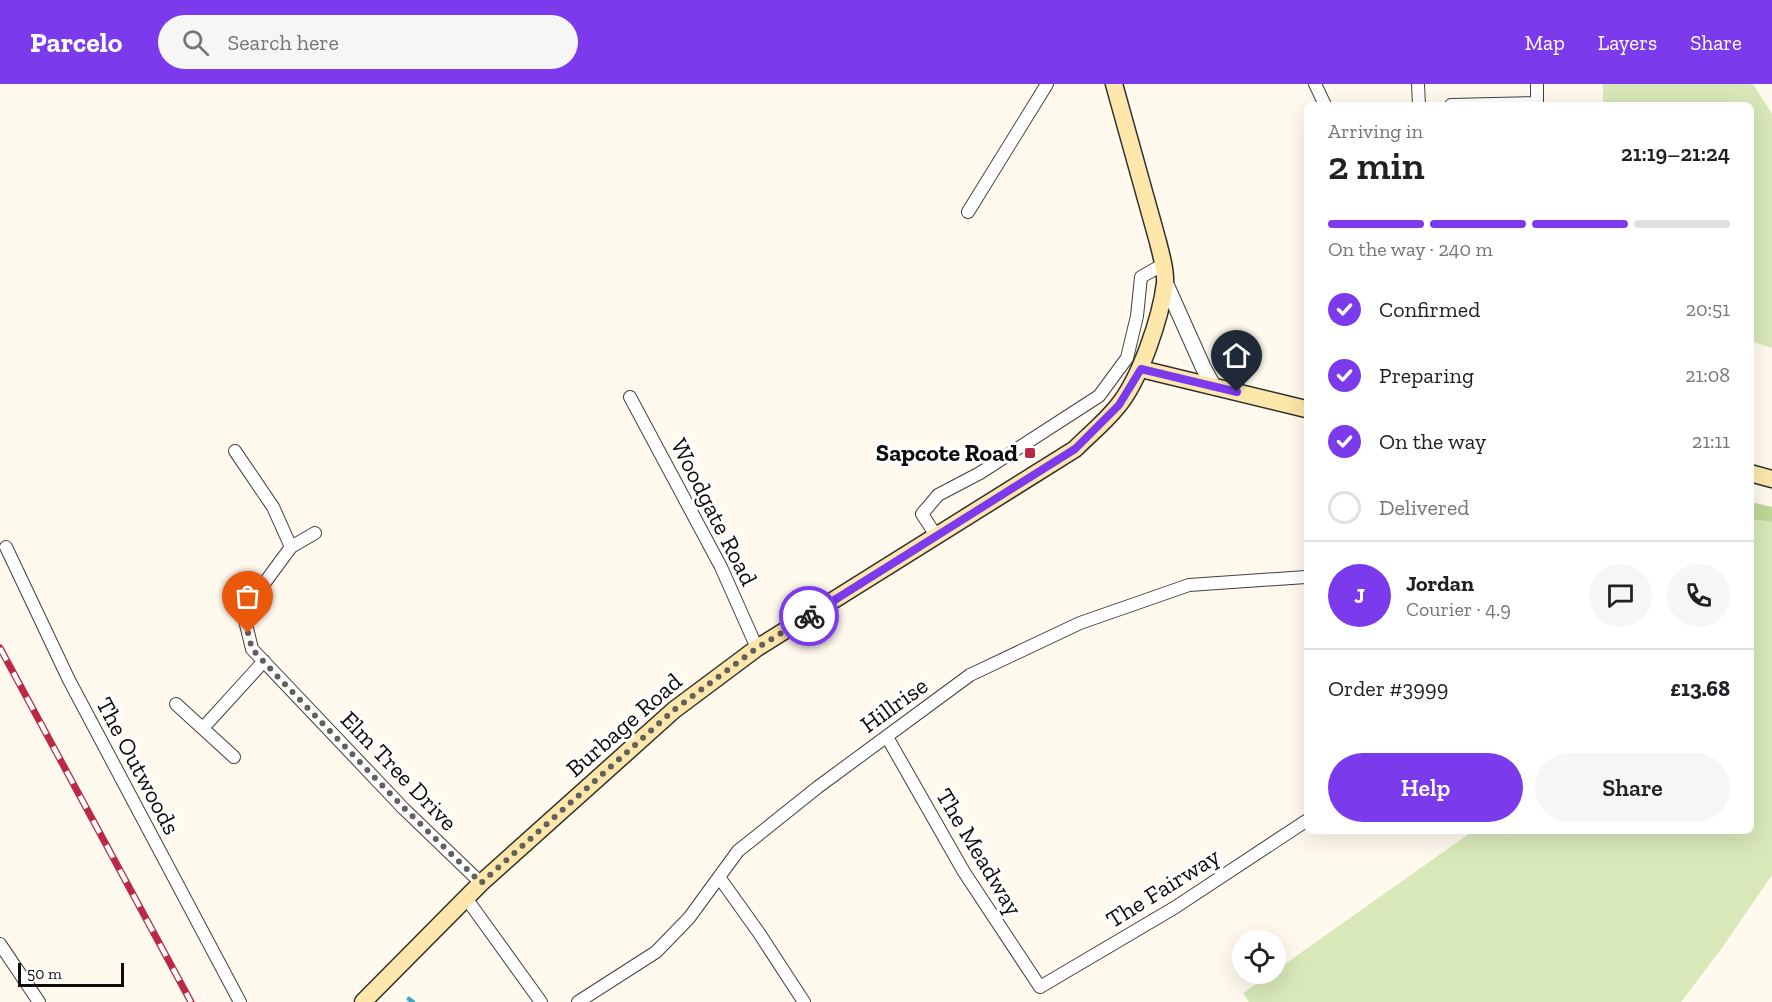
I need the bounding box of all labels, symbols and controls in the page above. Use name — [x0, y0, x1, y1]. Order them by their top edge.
search box — [158, 15, 578, 69]
text: Parcelo — [30, 26, 122, 59]
icon: search — [179, 26, 212, 59]
text: Search here — [227, 29, 339, 56]
text: Map — [1525, 30, 1565, 55]
text: Layers — [1598, 30, 1657, 55]
text: Share — [1690, 30, 1742, 55]
text: Arriving in — [1328, 119, 1423, 143]
text: 21:19–21:24 — [1621, 140, 1730, 167]
text: 2 min — [1328, 142, 1425, 189]
text: On the way · 240 m — [1328, 237, 1493, 261]
icon: check — [1328, 293, 1361, 326]
text: Confirmed — [1379, 296, 1480, 323]
text: 20:51 — [1686, 297, 1730, 321]
pin — [1211, 330, 1262, 392]
icon: home — [1220, 339, 1253, 372]
icon: check — [1328, 359, 1361, 392]
text: Preparing — [1379, 362, 1474, 389]
text: 21:08 — [1685, 363, 1730, 387]
icon: check — [1328, 425, 1361, 458]
text: On the way — [1379, 428, 1486, 455]
text: 21:11 — [1692, 429, 1730, 453]
street label: Woodgate Road — [665, 433, 764, 590]
place label: Sapcote Road — [876, 438, 1018, 467]
marker: Sapcote Road — [1023, 446, 1037, 460]
text: Delivered — [1379, 494, 1469, 521]
button: chat — [1589, 564, 1652, 627]
button: phone — [1667, 564, 1730, 627]
text: Jordan — [1406, 570, 1474, 597]
pin — [222, 571, 273, 633]
icon: bag — [231, 580, 264, 613]
text: J — [1354, 582, 1365, 609]
courier — [779, 586, 839, 646]
text: Courier · 4.9 — [1406, 597, 1511, 621]
icon: bike — [793, 600, 826, 633]
street label: Burbage Road — [560, 666, 688, 783]
street label: Hillrise — [854, 670, 933, 739]
text: Order #3999 — [1328, 675, 1448, 702]
text: £13.68 — [1670, 675, 1730, 702]
street label: The Outwoods — [90, 692, 187, 839]
street label: Elm Tree Drive — [335, 705, 464, 837]
button: Help — [1328, 753, 1523, 822]
button: Share — [1535, 753, 1730, 822]
street label: The Meadway — [930, 783, 1029, 921]
street label: The Fairway — [1101, 841, 1225, 934]
map controls — [1232, 930, 1286, 984]
button: locate — [1232, 930, 1286, 984]
scale bar — [18, 960, 124, 988]
text: 50 m — [27, 964, 62, 983]

